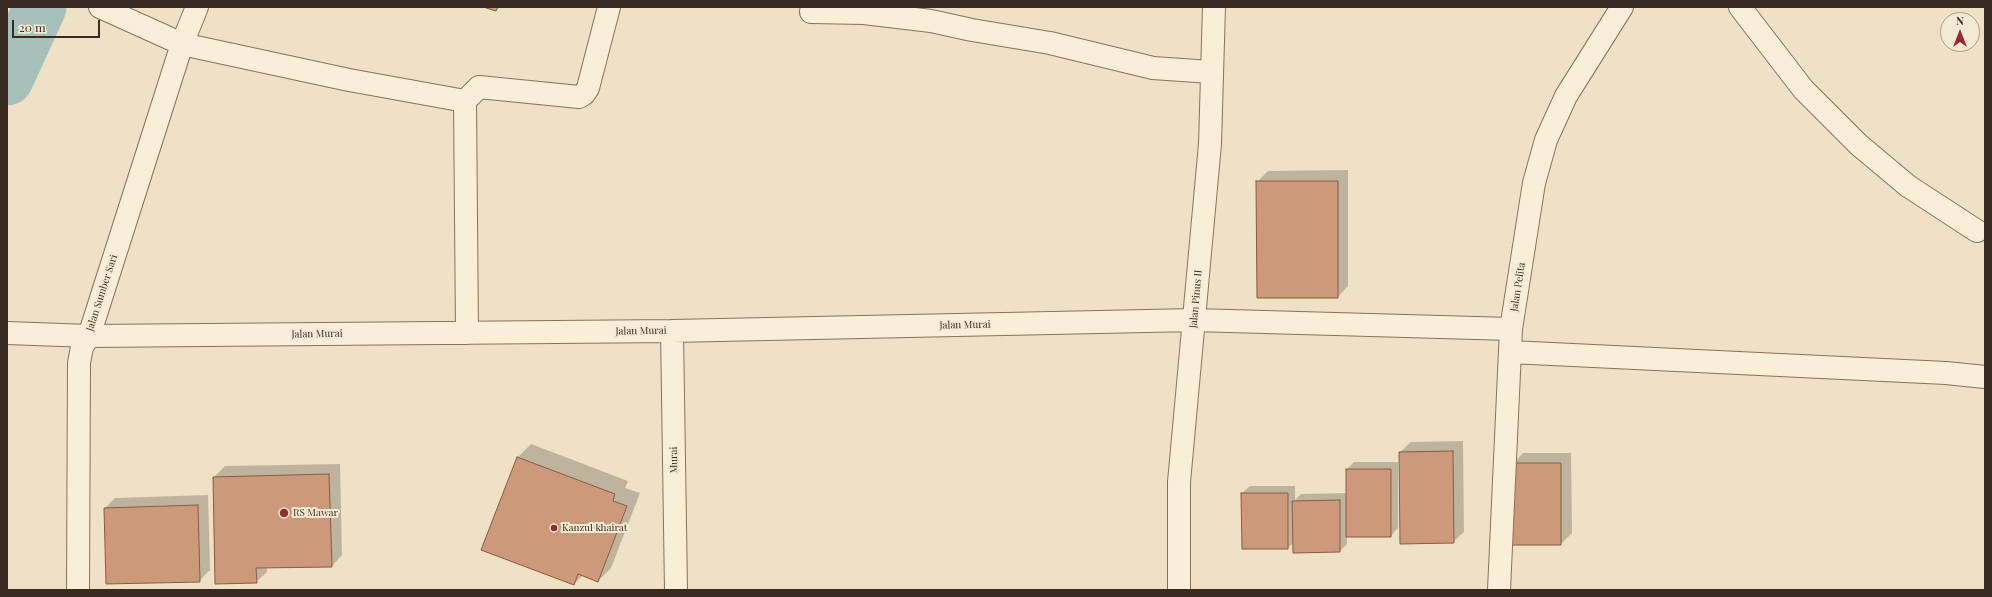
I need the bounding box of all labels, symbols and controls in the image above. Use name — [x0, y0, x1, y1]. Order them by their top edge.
scale bar — [14, 12, 102, 38]
north arrow — [1940, 12, 1980, 52]
text: N — [1956, 13, 1964, 28]
text: 20 m — [19, 19, 46, 35]
street label: Jalan Sumber Sari — [84, 253, 120, 333]
street label: Jalan Pelita — [1508, 262, 1528, 312]
street label: Jalan Pinus II — [1187, 269, 1205, 329]
street label: Jalan Murai — [939, 319, 991, 331]
street label: Jalan Murai — [615, 325, 667, 337]
street label: Jalan Murai — [291, 328, 343, 340]
street label: Murai — [668, 447, 680, 473]
marker: RS Mawar — [278, 507, 290, 519]
place label: RS Mawar — [293, 507, 338, 519]
place label: Kanzul khairat — [562, 522, 627, 534]
marker: Kanzul khairat — [549, 523, 559, 533]

